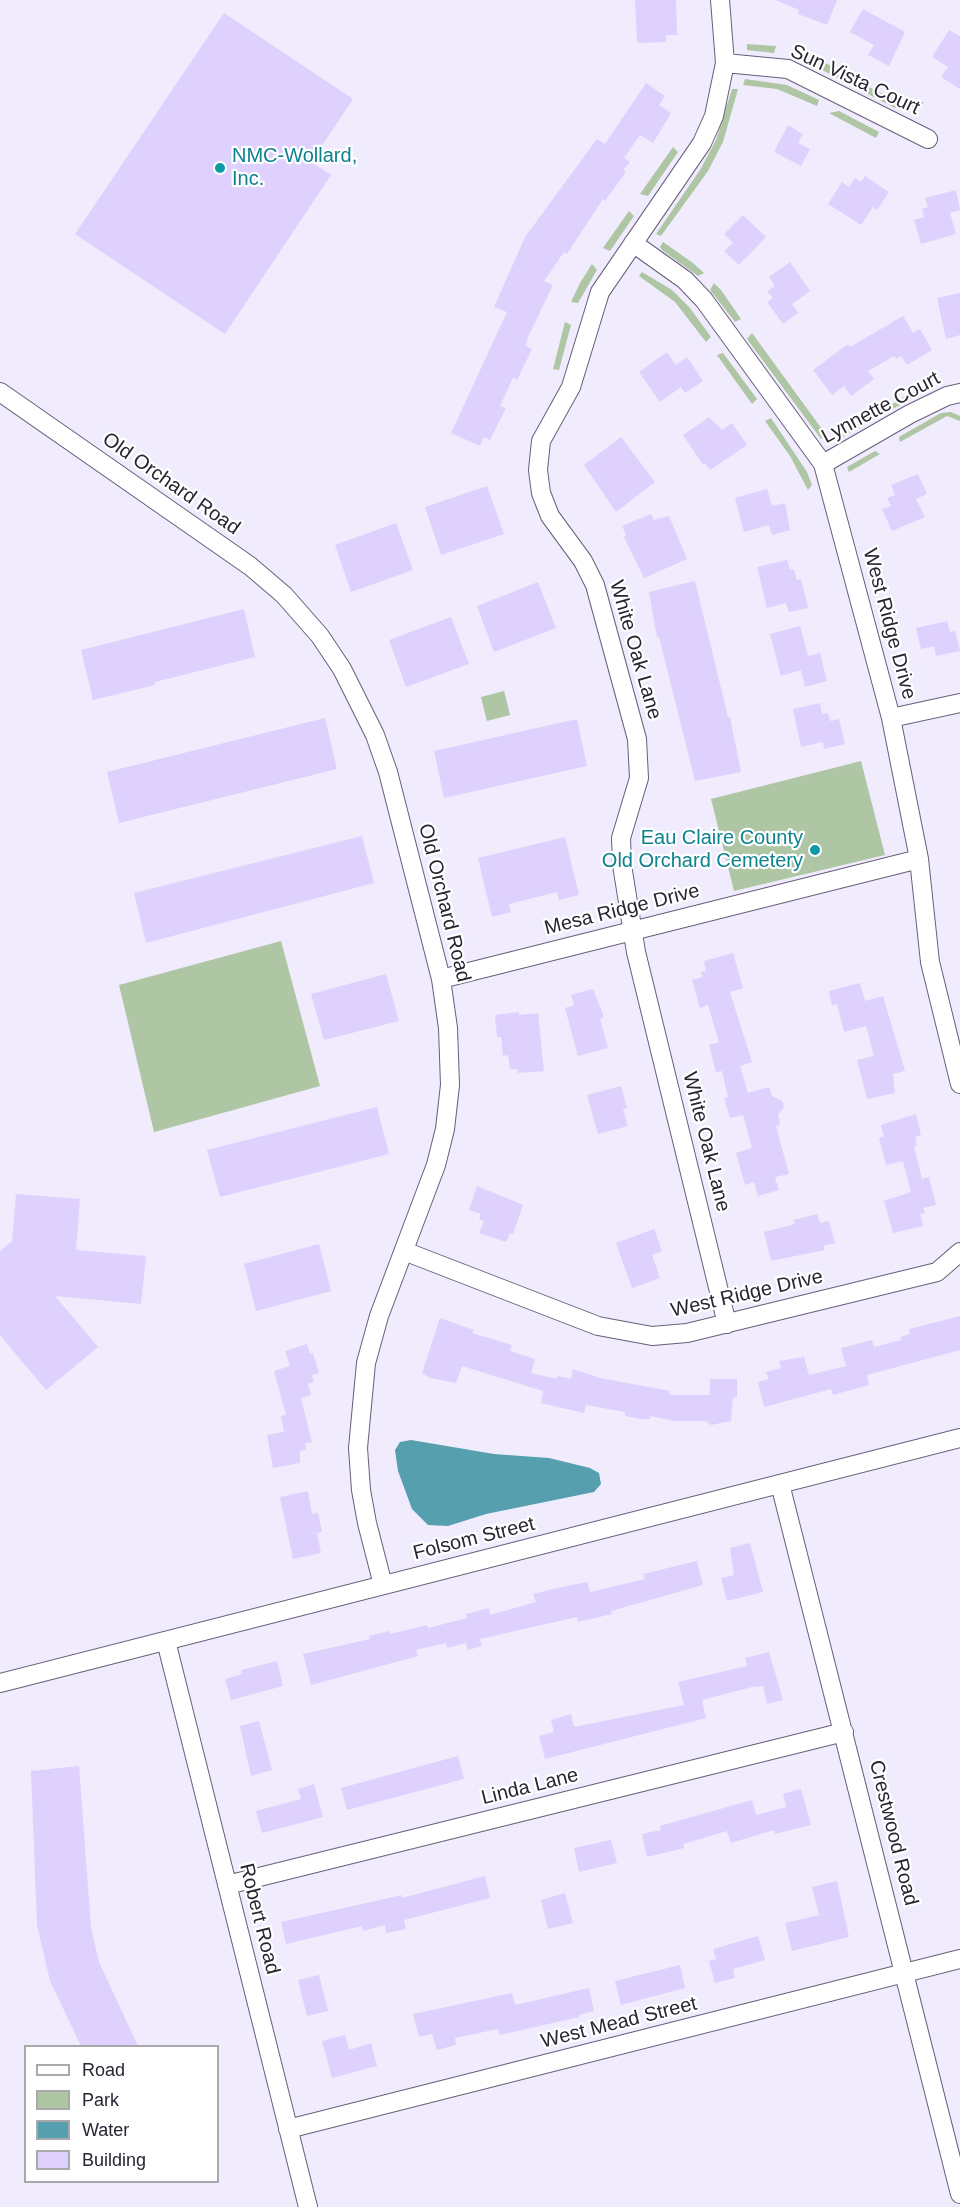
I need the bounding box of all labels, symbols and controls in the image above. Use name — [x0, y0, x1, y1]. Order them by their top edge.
street label: Sun Vista Court — [787, 40, 923, 120]
place label: NMC-Wollard, Inc. — [232, 144, 357, 191]
marker: NMC-Wollard, Inc. — [213, 161, 227, 175]
street label: Lynnette Court — [818, 367, 944, 449]
street label: Old Orchard Road — [98, 428, 244, 540]
street label: West Ridge Drive — [857, 546, 921, 702]
street label: White Oak Lane — [604, 578, 666, 722]
street label: Old Orchard Road — [413, 821, 475, 985]
place label: Eau Claire County Old Orchard Cemetery — [602, 826, 803, 873]
marker: Eau Claire County Old Orchard Cemetery — [808, 843, 822, 857]
street label: Mesa Ridge Drive — [542, 879, 702, 941]
street label: White Oak Lane — [677, 1070, 735, 1214]
street label: West Ridge Drive — [669, 1265, 825, 1323]
street label: Folsom Street — [411, 1512, 537, 1566]
street label: Crestwood Road — [863, 1758, 923, 1908]
street label: Linda Lane — [479, 1763, 581, 1811]
street label: Robert Road — [234, 1861, 284, 1977]
street label: West Mead Street — [539, 1992, 699, 2054]
legend — [24, 2045, 219, 2183]
text: Road — [82, 2060, 125, 2080]
text: Park — [82, 2090, 119, 2110]
text: Water — [82, 2120, 129, 2140]
text: Building — [82, 2150, 146, 2170]

